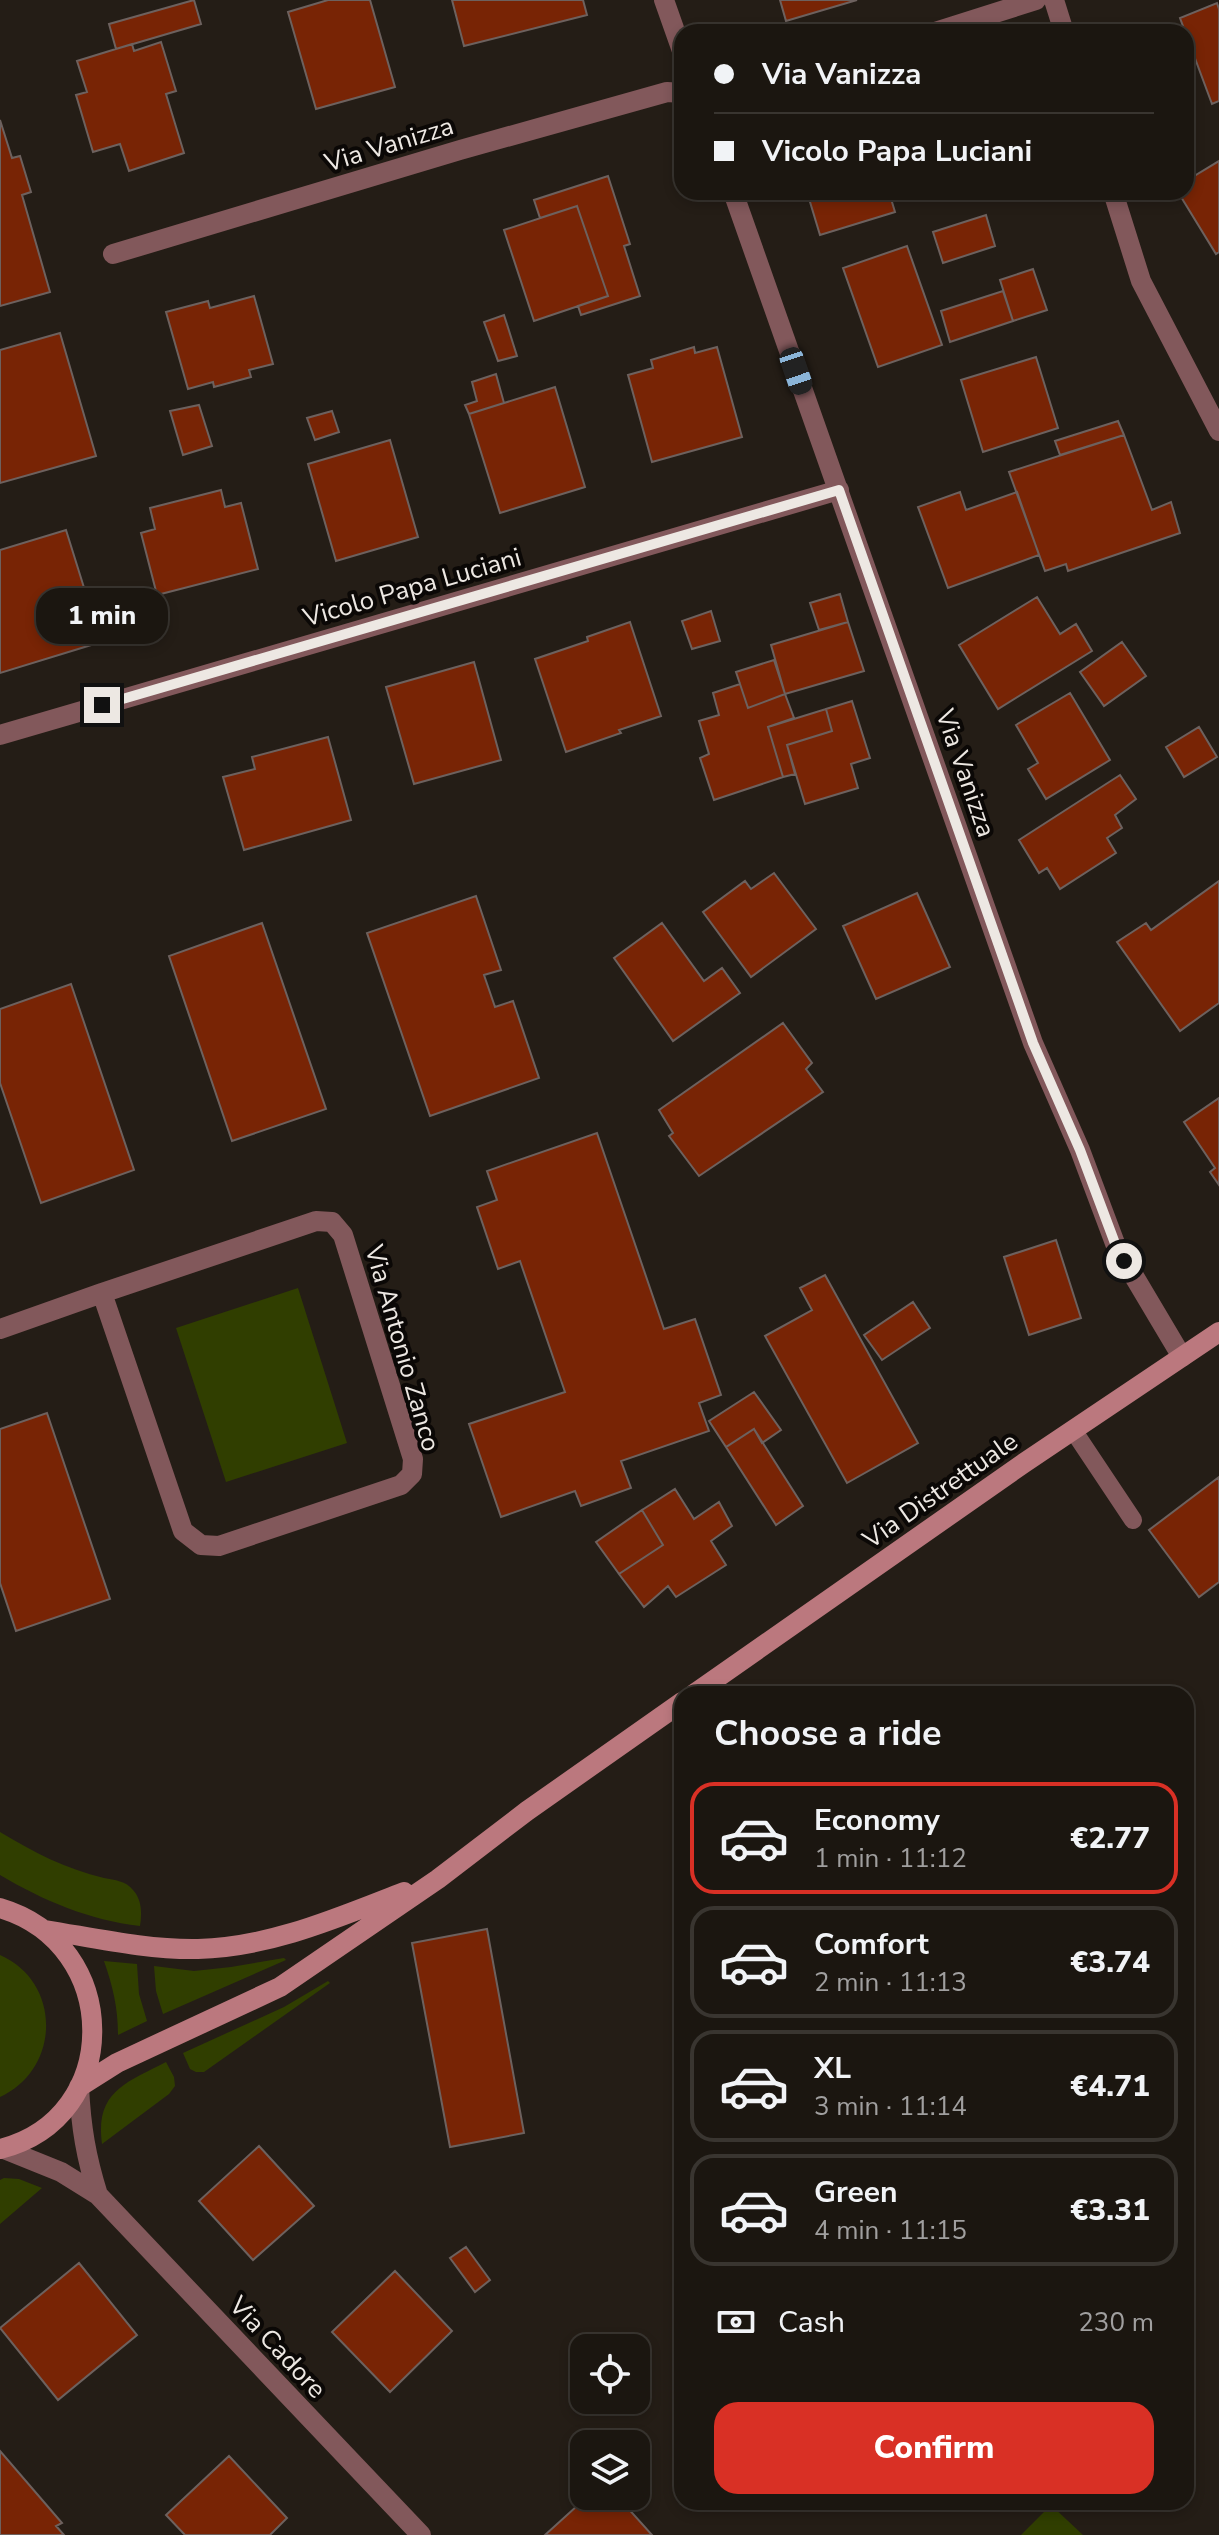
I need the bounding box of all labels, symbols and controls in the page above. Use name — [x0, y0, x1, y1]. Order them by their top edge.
text: Via Vanizza — [762, 54, 921, 95]
street label: Via Vanizza — [319, 108, 458, 181]
text: Vicolo Papa Luciani — [762, 131, 1032, 172]
car — [777, 344, 815, 398]
street label: Vicolo Papa Luciani — [298, 540, 525, 636]
callout: 1 min — [36, 589, 168, 645]
text: 1 min — [68, 598, 136, 633]
route end — [84, 687, 120, 723]
street label: Via Vanizza — [927, 704, 1004, 842]
street label: Via Antonio Zanco — [356, 1240, 449, 1456]
route start — [1106, 1243, 1142, 1279]
street label: Via Distrettuale — [855, 1424, 1025, 1557]
text: Choose a ride — [714, 1709, 942, 1758]
text: Economy — [814, 1800, 940, 1841]
icon: car — [718, 1802, 790, 1874]
text: €2.77 — [1070, 1818, 1150, 1859]
text: 1 min · 11:12 — [814, 1841, 967, 1876]
text: Comfort — [814, 1924, 929, 1965]
icon: car — [718, 1926, 790, 1998]
text: €3.74 — [1070, 1942, 1150, 1983]
text: 2 min · 11:13 — [814, 1965, 967, 2000]
text: XL — [814, 2048, 851, 2089]
icon: car — [718, 2050, 790, 2122]
text: €4.71 — [1070, 2066, 1150, 2107]
text: 3 min · 11:14 — [814, 2089, 967, 2124]
text: Green — [814, 2172, 898, 2213]
icon: car — [718, 2174, 790, 2246]
text: €3.31 — [1070, 2190, 1150, 2231]
text: 4 min · 11:15 — [814, 2213, 967, 2248]
street label: Via Cadore — [221, 2288, 334, 2406]
icon: cash — [714, 2300, 758, 2344]
text: Cash — [778, 2302, 845, 2343]
text: 230 m — [1078, 2305, 1154, 2340]
map controls — [570, 2334, 650, 2510]
button: locate — [570, 2334, 650, 2414]
button: Confirm — [714, 2402, 1154, 2494]
button: layers — [570, 2430, 650, 2510]

